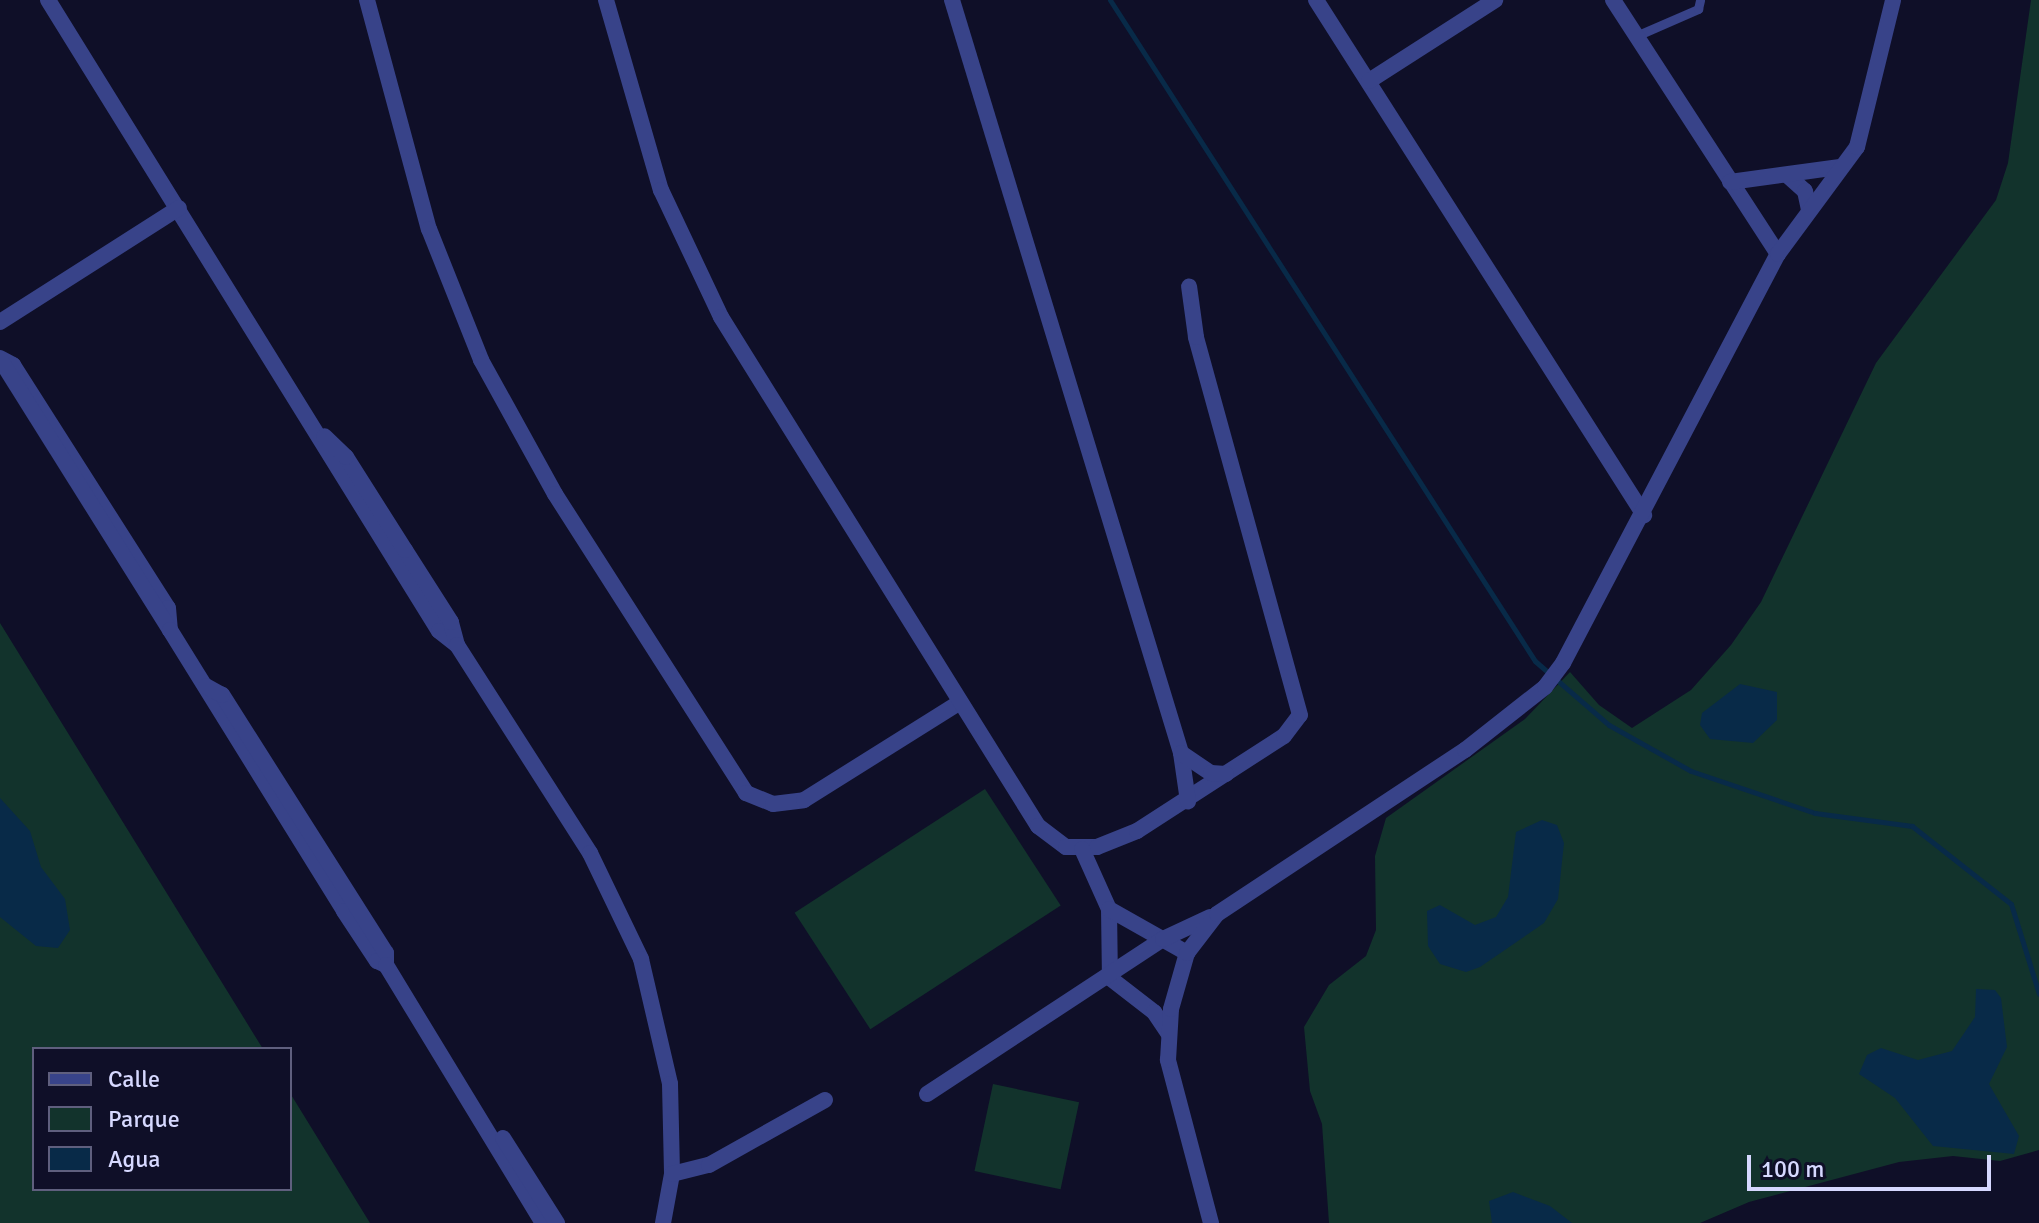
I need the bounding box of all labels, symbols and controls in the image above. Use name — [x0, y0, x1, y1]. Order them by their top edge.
legend — [32, 1047, 292, 1191]
text: Calle — [108, 1064, 160, 1094]
text: Parque — [108, 1104, 180, 1134]
scale bar — [1751, 1139, 1995, 1189]
text: Agua — [108, 1144, 160, 1174]
text: 100 m — [1761, 1154, 1824, 1184]

